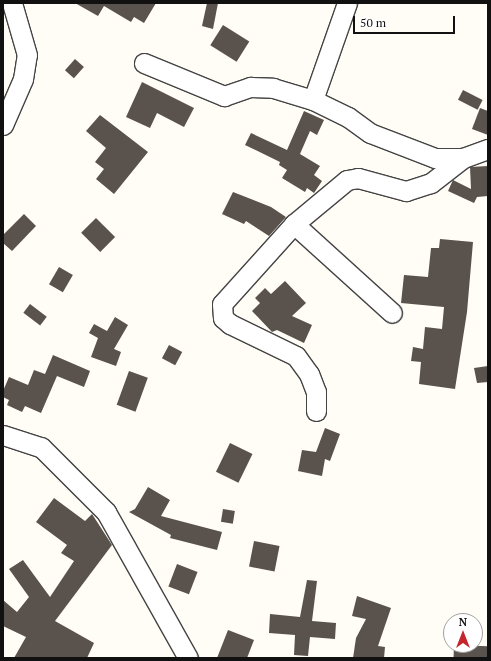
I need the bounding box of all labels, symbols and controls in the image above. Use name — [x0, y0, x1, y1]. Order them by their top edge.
scale bar — [355, 8, 457, 34]
text: 50 m — [360, 15, 386, 30]
north arrow — [443, 613, 483, 653]
text: N — [459, 615, 467, 629]

